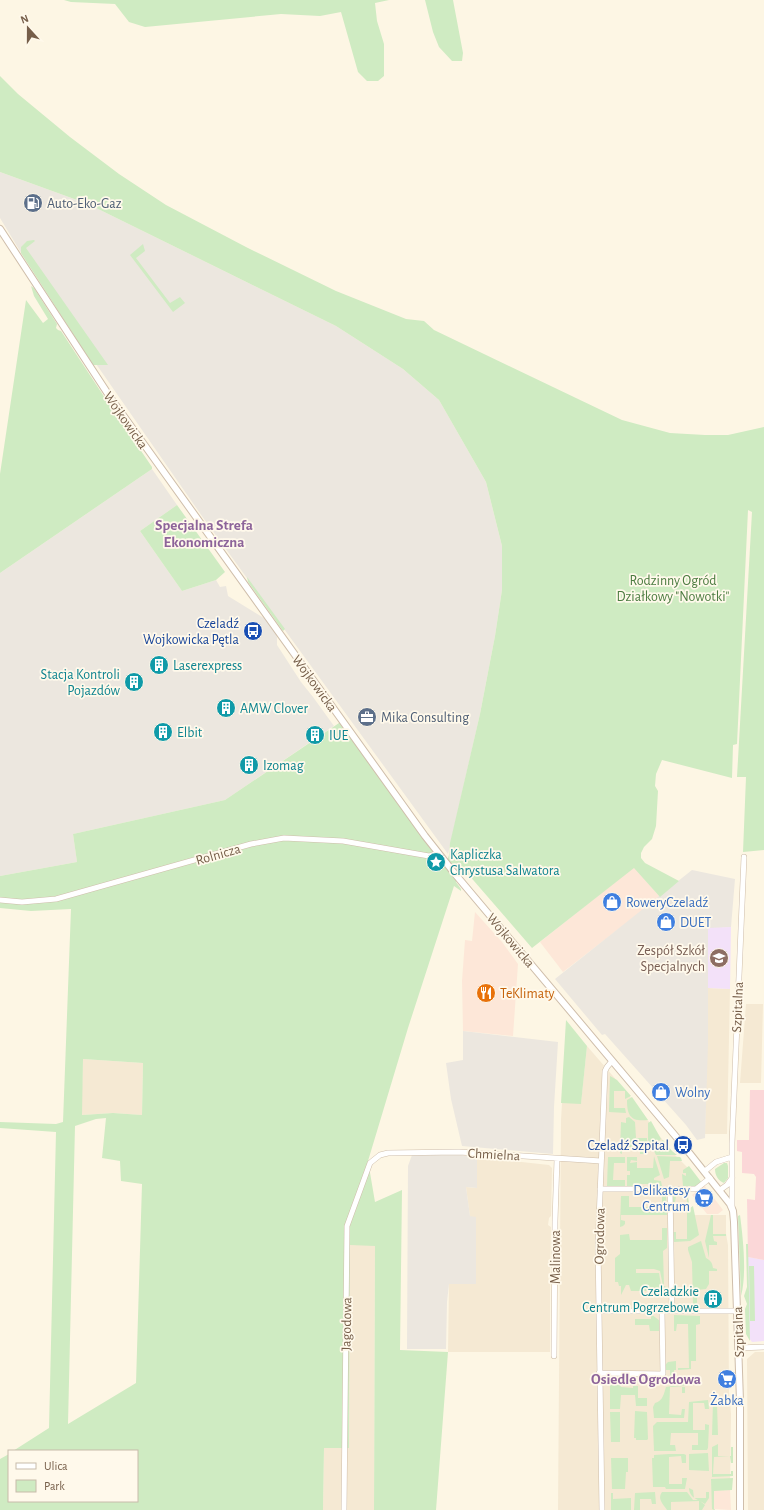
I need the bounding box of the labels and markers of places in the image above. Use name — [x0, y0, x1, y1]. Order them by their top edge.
fuel station icon: Auto-Eko-Gaz — [22, 192, 44, 214]
place label: Auto-Eko-Gaz — [47, 197, 122, 211]
place label: Czeladź Wojkowicka Pętla — [143, 617, 240, 647]
bus stop icon: Czeladź Wojkowicka Pętla — [242, 620, 264, 642]
building icon: Laserexpress — [148, 654, 170, 676]
place label: Laserexpress — [173, 659, 242, 673]
place label: Stacja Kontroli Pojazdów — [41, 668, 121, 698]
building icon: Stacja Kontroli Pojazdów — [123, 671, 145, 693]
building icon: AMW Clover — [215, 697, 237, 719]
place label: AMW Clover — [240, 702, 308, 716]
office icon: Mika Consulting — [356, 706, 378, 728]
place label: Mika Consulting — [381, 711, 469, 725]
building icon: Elbit — [152, 721, 174, 743]
building icon: IUE — [304, 724, 326, 746]
place label: Elbit — [177, 726, 203, 740]
place label: IUE — [329, 729, 349, 743]
building icon: Izomag — [238, 754, 260, 776]
place label: Izomag — [263, 759, 304, 773]
place label: Kapliczka Chrystusa Salwatora — [450, 848, 560, 878]
place icon: Kapliczka Chrystusa Salwatora — [425, 851, 447, 873]
shop icon: RoweryCzeladź — [601, 891, 623, 913]
place label: RoweryCzeladź — [626, 896, 708, 910]
shop icon: DUET — [655, 911, 677, 933]
place label: DUET — [680, 916, 712, 930]
place label: Zespół Szkół Specjalnych — [637, 944, 705, 974]
school or university icon: Zespół Szkół Specjalnych — [708, 947, 730, 969]
restaurant icon: TeKlimaty — [475, 982, 497, 1004]
place label: TeKlimaty — [500, 987, 555, 1001]
shop icon: Wolny — [650, 1081, 672, 1103]
place label: Wolny — [675, 1086, 710, 1100]
bus stop icon: Czeladź Szpital — [672, 1134, 694, 1156]
place label: Czeladź Szpital — [587, 1139, 669, 1153]
place label: Delikatesy Centrum — [633, 1184, 690, 1214]
supermarket icon: Delikatesy Centrum — [693, 1187, 715, 1209]
place label: Czeladzkie Centrum Pogrzebowe — [582, 1285, 699, 1315]
building icon: Czeladzkie Centrum Pogrzebowe — [702, 1288, 724, 1310]
supermarket icon: Żabka — [716, 1368, 738, 1390]
place label: Żabka — [710, 1391, 744, 1408]

